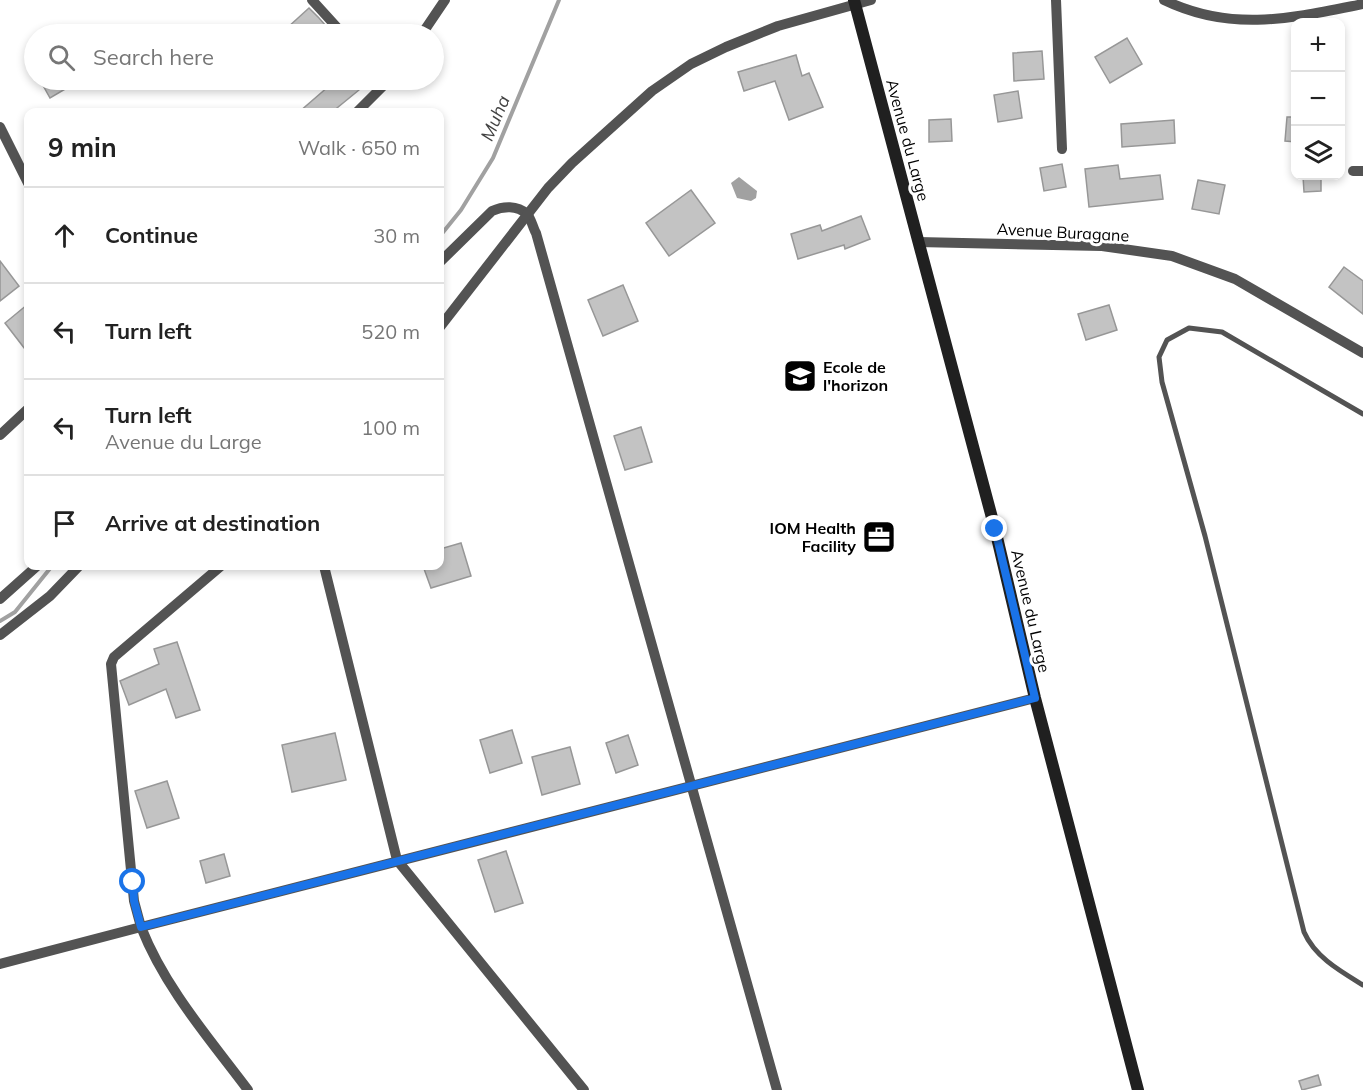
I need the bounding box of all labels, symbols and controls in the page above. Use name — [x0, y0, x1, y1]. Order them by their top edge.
map controls — [1291, 18, 1345, 180]
button: + — [1291, 18, 1345, 72]
search box — [24, 24, 444, 90]
icon: search — [45, 41, 78, 74]
text: Search here — [93, 43, 214, 71]
button: − — [1291, 72, 1345, 126]
street label: Avenue du Large — [882, 77, 934, 203]
water label: Muha — [475, 92, 515, 144]
button: layers — [1291, 126, 1345, 180]
text: 9 min — [48, 131, 117, 164]
text: Walk · 650 m — [298, 135, 420, 160]
icon: ahead — [48, 219, 81, 252]
street label: Avenue Buragane — [996, 219, 1130, 245]
text: Continue — [105, 221, 198, 249]
text: 30 m — [373, 223, 420, 248]
icon: left — [48, 315, 81, 348]
text: Turn left — [105, 317, 192, 345]
text: 520 m — [361, 319, 420, 344]
place label: Ecole de l'horizon — [823, 357, 888, 395]
school or university icon: Ecole de l'horizon — [782, 358, 818, 394]
text: Turn left — [105, 401, 192, 429]
icon: left — [48, 411, 81, 444]
text: 100 m — [361, 415, 420, 440]
text: Avenue du Large — [105, 429, 262, 454]
icon: arrive — [48, 507, 81, 540]
text: Arrive at destination — [105, 509, 320, 537]
route end — [981, 515, 1007, 541]
place label: IOM Health Facility — [770, 518, 856, 556]
office icon: IOM Health Facility — [861, 519, 897, 555]
street label: Avenue du Large — [1007, 548, 1055, 674]
route start — [119, 868, 145, 894]

